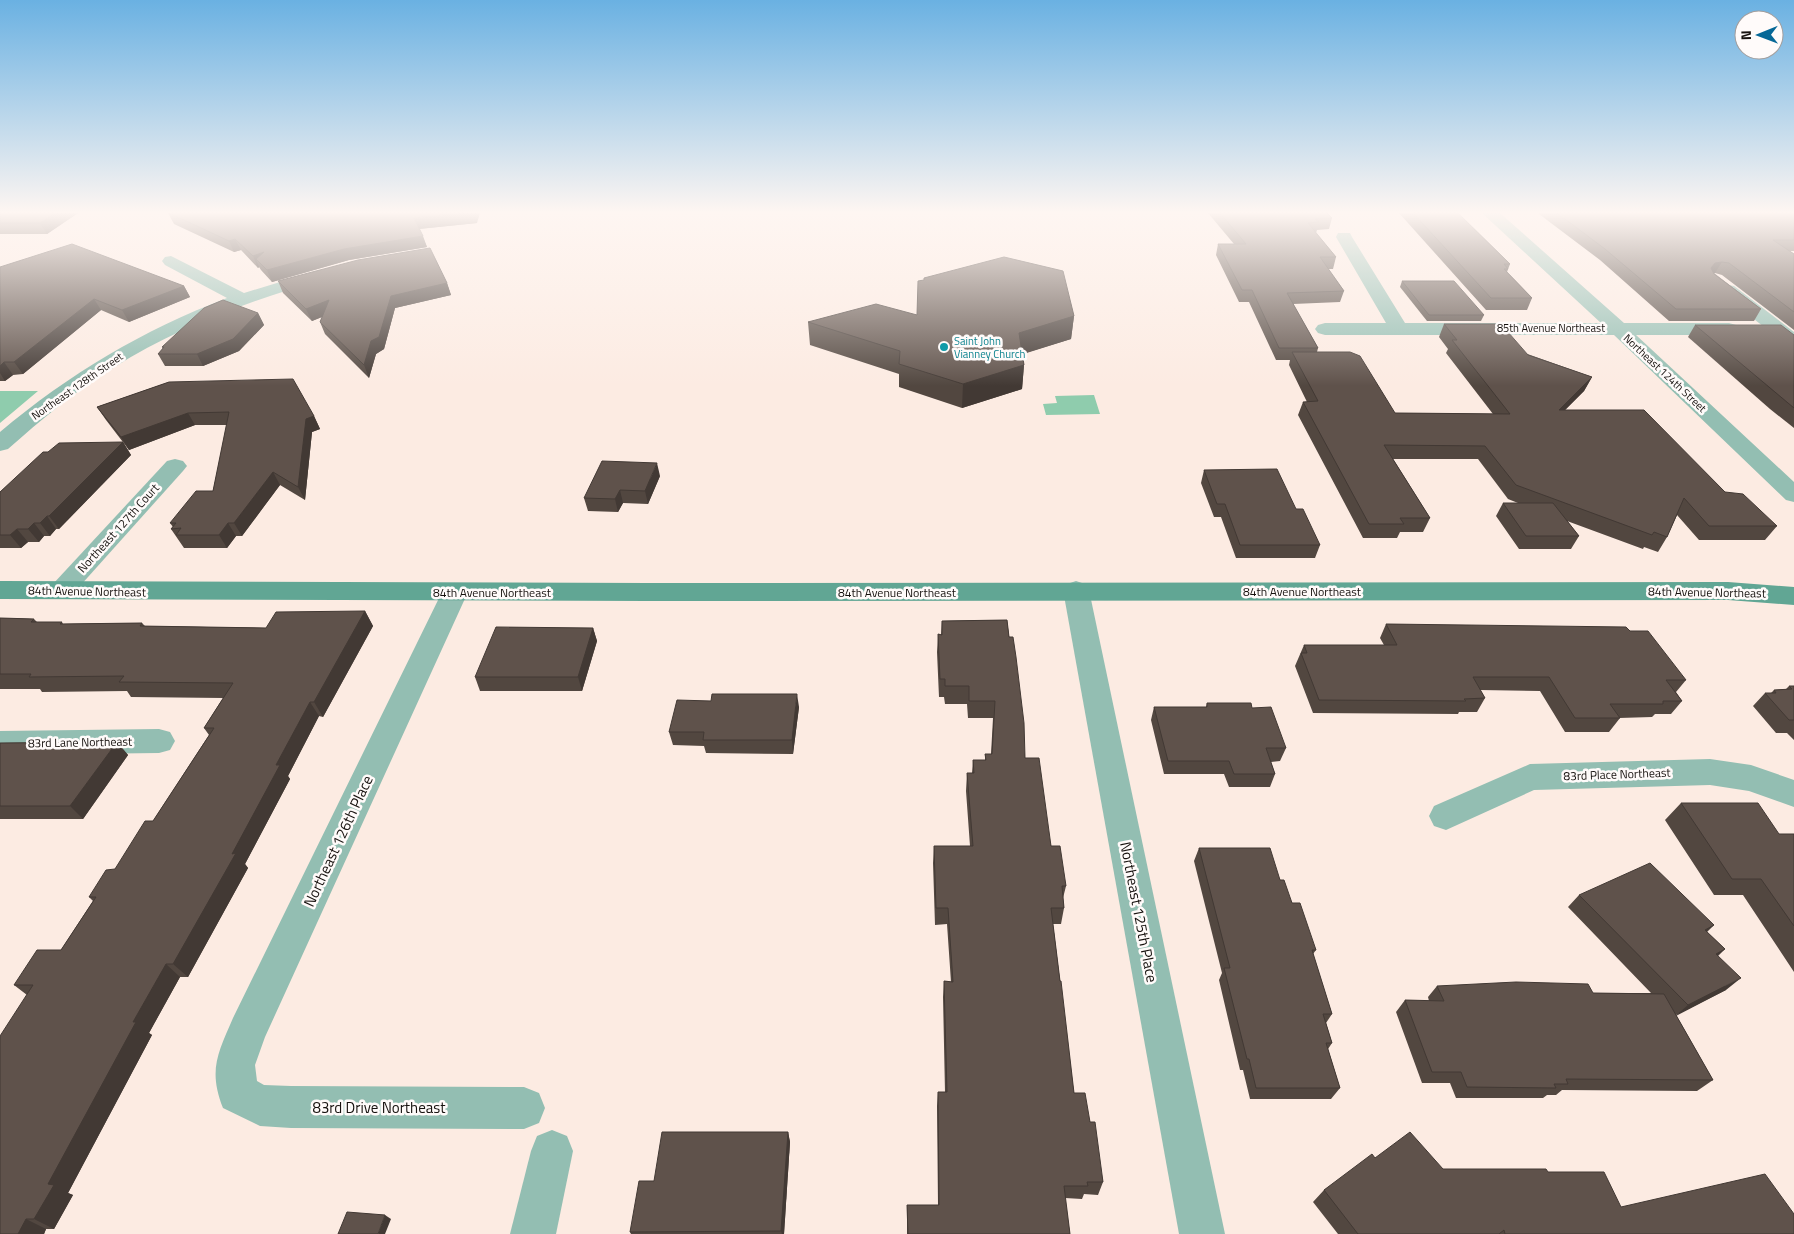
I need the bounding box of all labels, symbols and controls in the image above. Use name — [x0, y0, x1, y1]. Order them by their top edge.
north arrow — [1734, 10, 1784, 60]
text: N — [1735, 30, 1756, 40]
street label: 85th Avenue Northeast — [1497, 320, 1605, 336]
street label: Northeast 124th Street — [1620, 330, 1710, 416]
place label: Saint John Vianney Church — [954, 333, 1026, 362]
marker: Saint John Vianney Church — [938, 341, 950, 353]
street label: Northeast 128th Street — [28, 348, 126, 424]
street label: Northeast 127th Court — [73, 478, 164, 577]
street label: 84th Avenue Northeast — [28, 580, 147, 602]
street label: 84th Avenue Northeast — [1648, 581, 1767, 603]
street label: 84th Avenue Northeast — [1243, 582, 1362, 601]
street label: 84th Avenue Northeast — [433, 583, 552, 602]
street label: 84th Avenue Northeast — [838, 583, 957, 602]
street label: 83rd Lane Northeast — [28, 732, 133, 752]
street label: 83rd Place Northeast — [1563, 763, 1672, 785]
street label: Northeast 126th Place — [297, 771, 379, 911]
street label: Northeast 125th Place — [1114, 840, 1164, 984]
street label: 83rd Drive Northeast — [313, 1096, 446, 1119]

